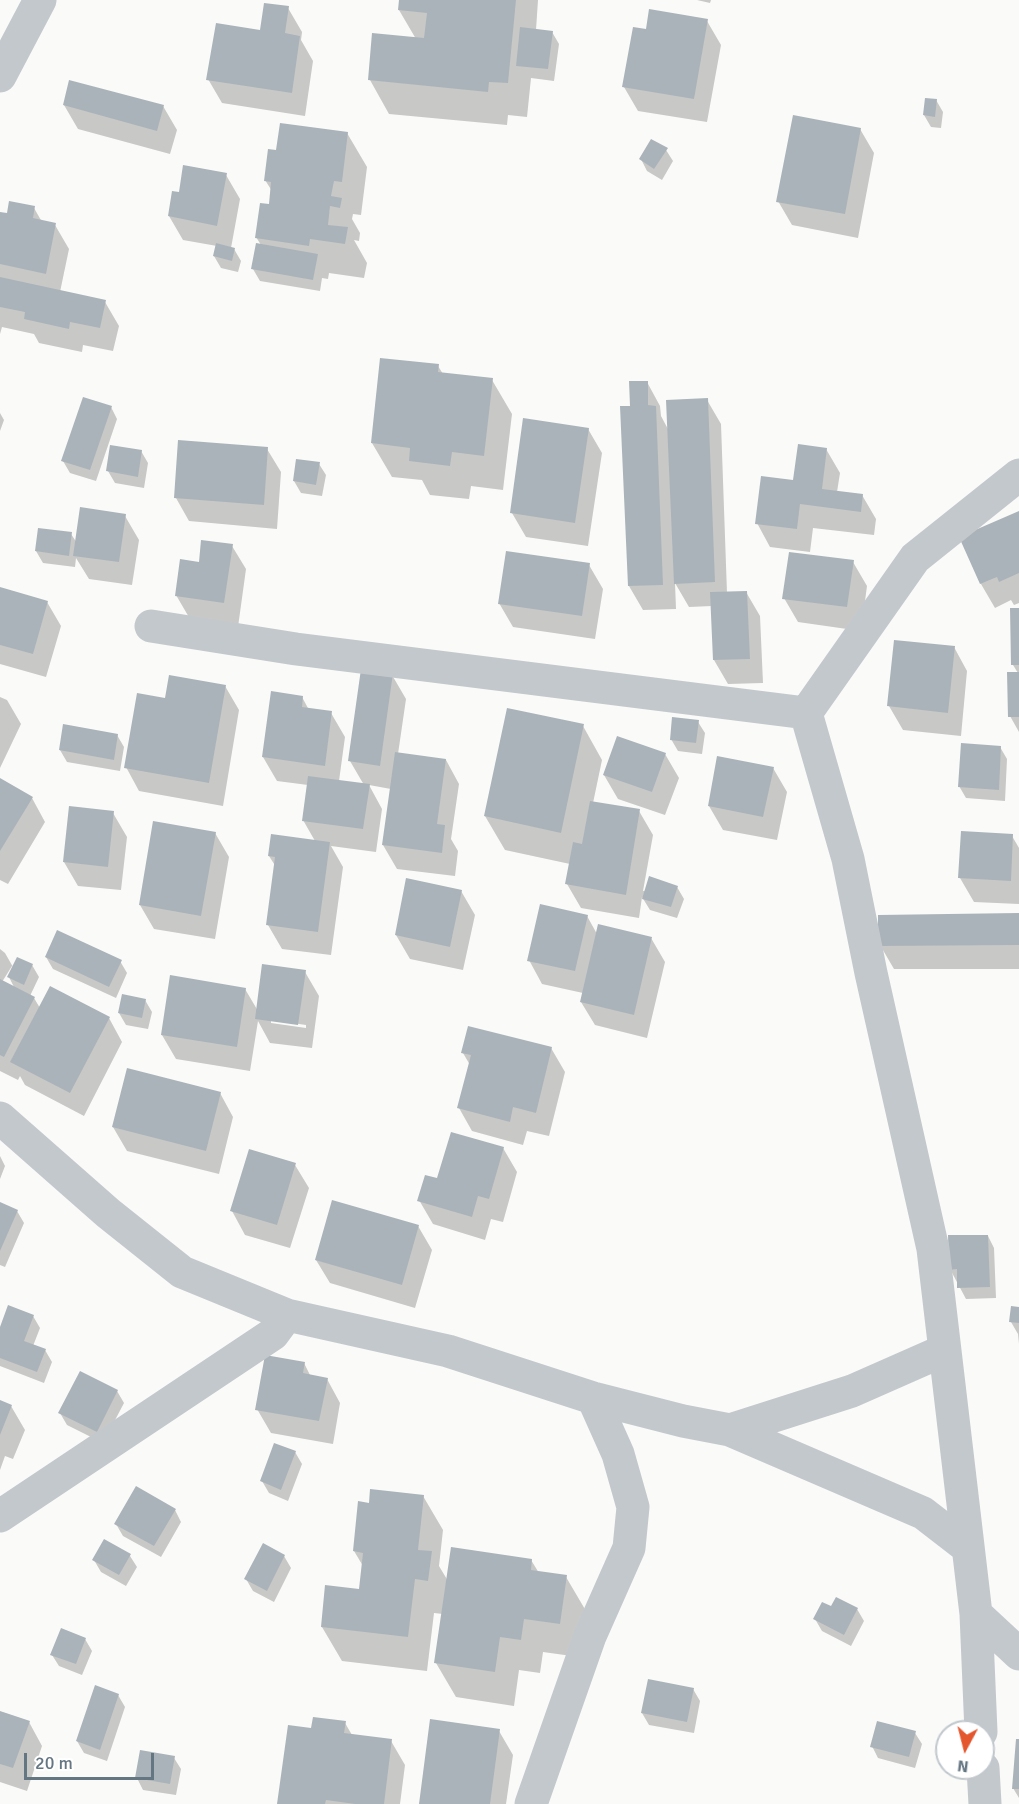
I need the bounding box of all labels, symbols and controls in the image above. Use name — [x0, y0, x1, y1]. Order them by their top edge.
north arrow — [935, 1720, 995, 1780]
scale bar — [27, 1741, 158, 1779]
text: 20 m — [35, 1752, 73, 1774]
text: N — [956, 1755, 970, 1776]

